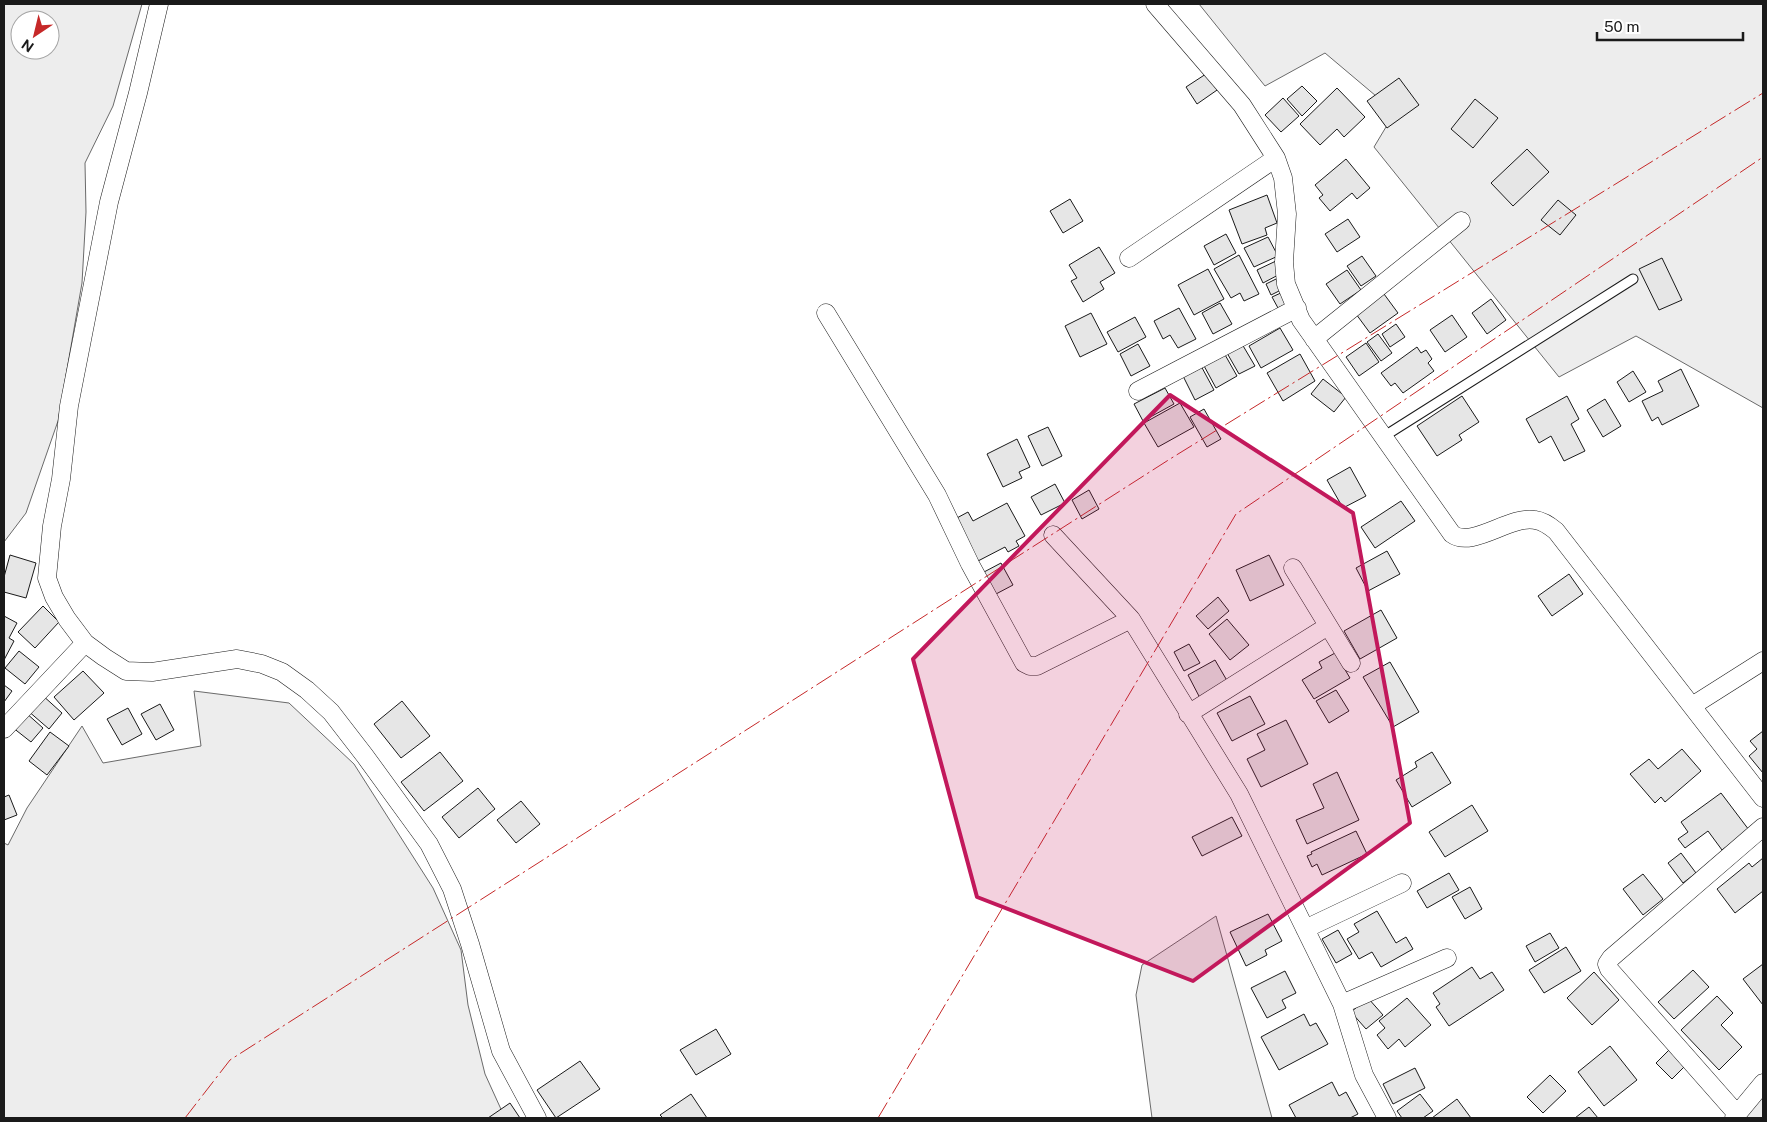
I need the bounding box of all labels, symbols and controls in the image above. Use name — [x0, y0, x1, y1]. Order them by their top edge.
north arrow — [10, 10, 60, 60]
scale bar — [1597, 10, 1743, 42]
text: 50 m — [1604, 18, 1639, 35]
text: N — [18, 36, 37, 55]

